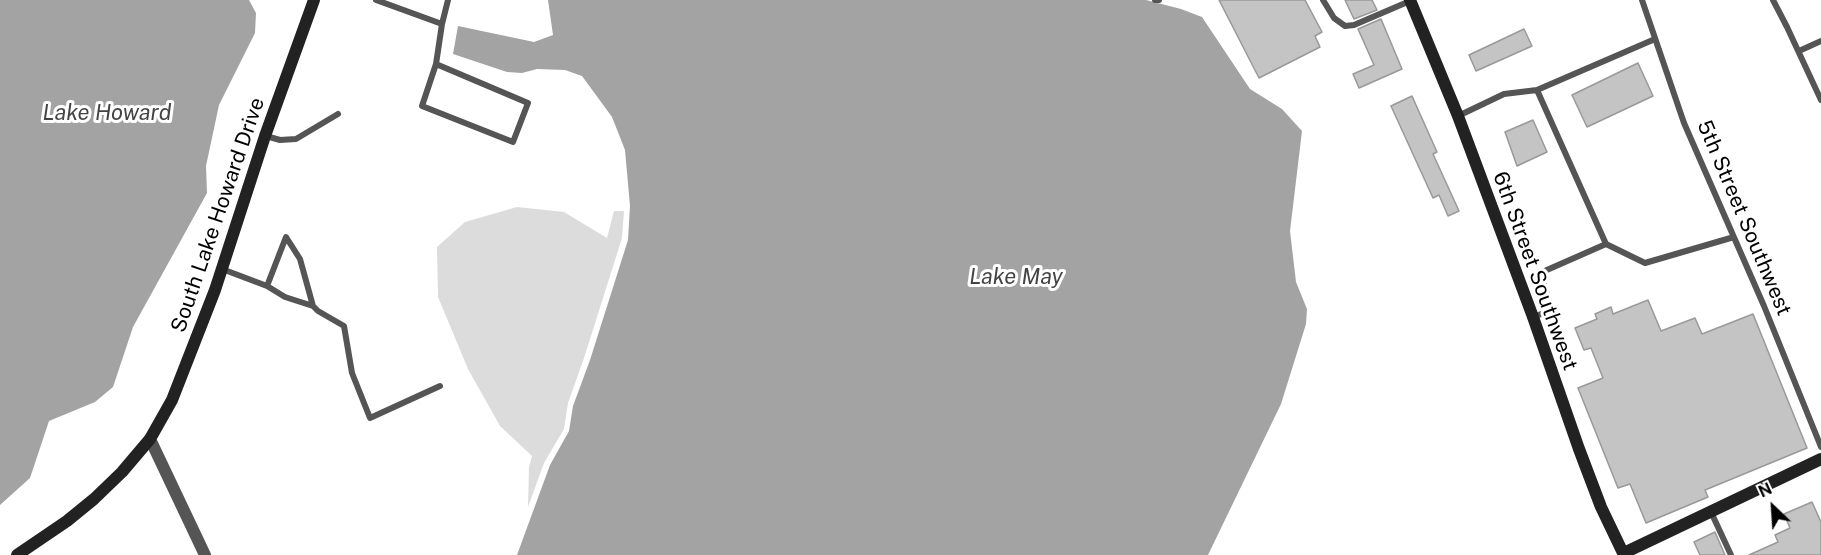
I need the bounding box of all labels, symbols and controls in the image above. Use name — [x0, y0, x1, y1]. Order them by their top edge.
street label: South Lake Howard Drive — [166, 94, 270, 336]
water label: Lake Howard — [43, 100, 171, 126]
street label: 5th Street Southwest — [1691, 116, 1797, 320]
street label: 6th Street Southwest — [1487, 168, 1583, 374]
water label: Lake May — [969, 264, 1063, 290]
north arrow — [1743, 477, 1803, 537]
text: N — [1755, 479, 1775, 501]

